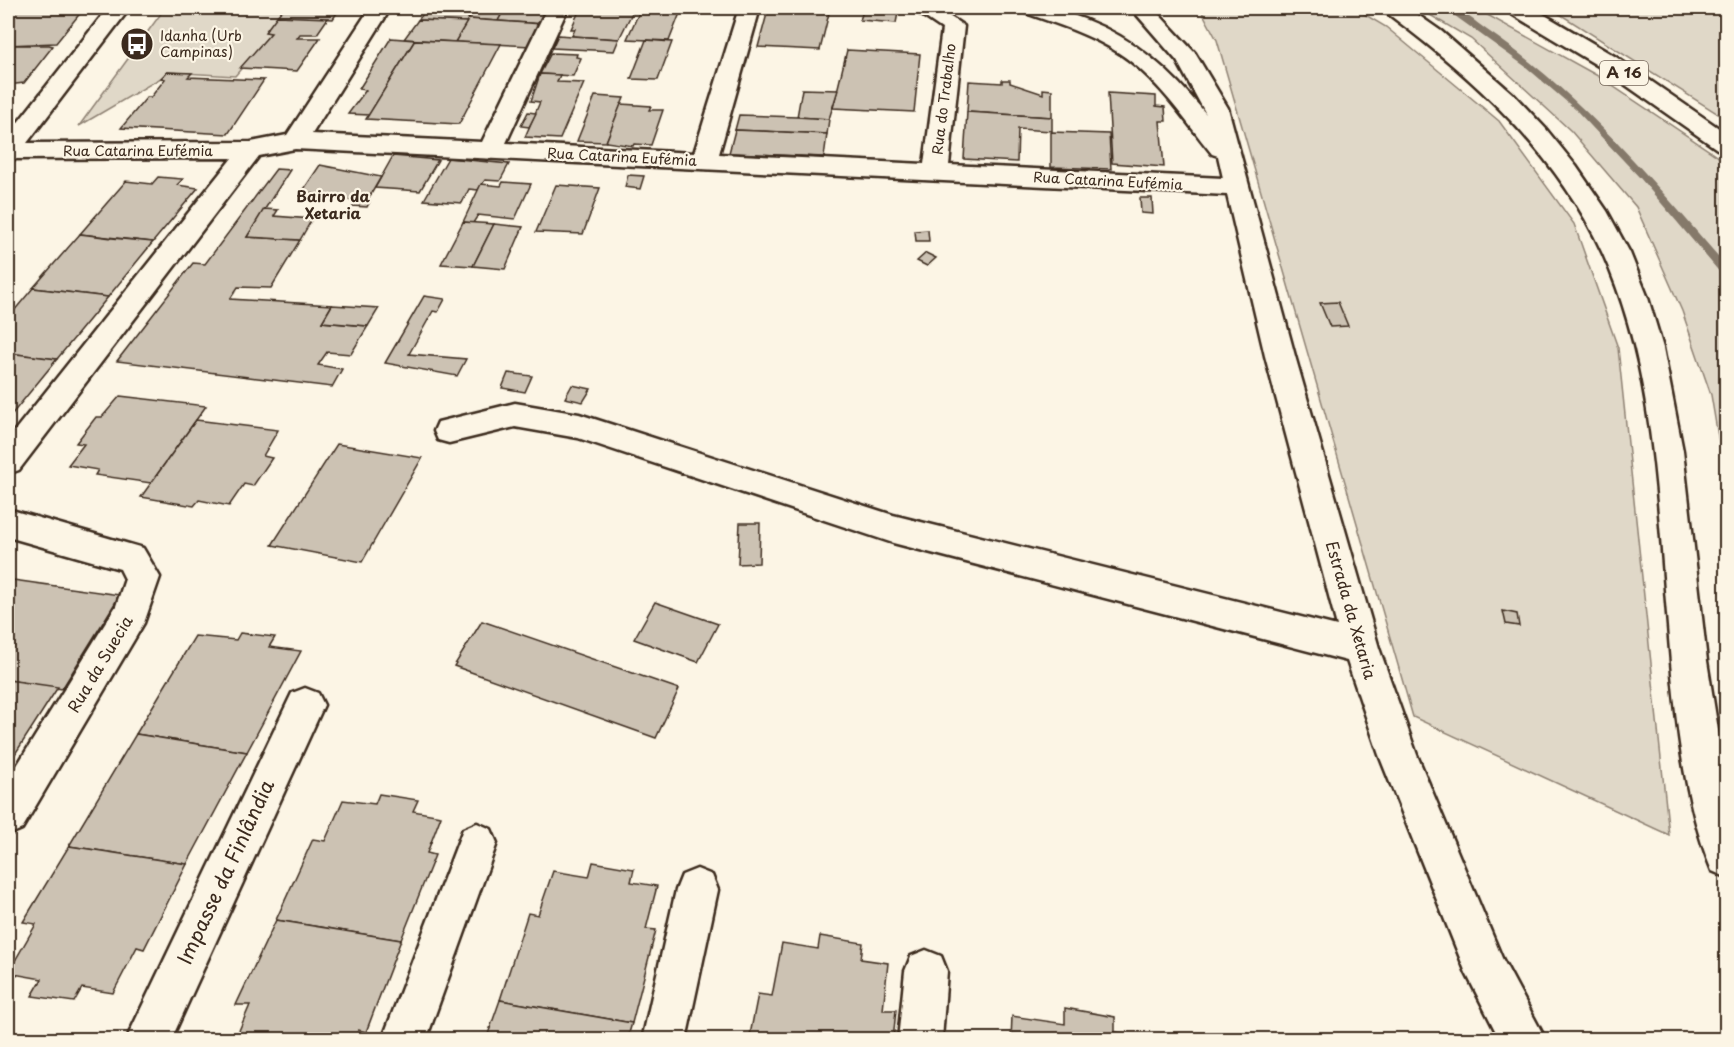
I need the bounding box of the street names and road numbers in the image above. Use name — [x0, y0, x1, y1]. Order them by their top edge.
street label: Rua do Trabalho — [926, 42, 961, 156]
road number: A 16 — [1600, 61, 1648, 85]
street label: Rua Catarina Eufémia — [63, 140, 213, 161]
street label: Rua Catarina Eufémia — [547, 142, 698, 171]
street label: Rua Catarina Eufémia — [1033, 166, 1184, 195]
street label: Estrada da Xetaria — [1321, 538, 1383, 682]
street label: Rua da Suecia — [61, 610, 138, 717]
street label: Impasse da Finlândia — [169, 774, 281, 969]

